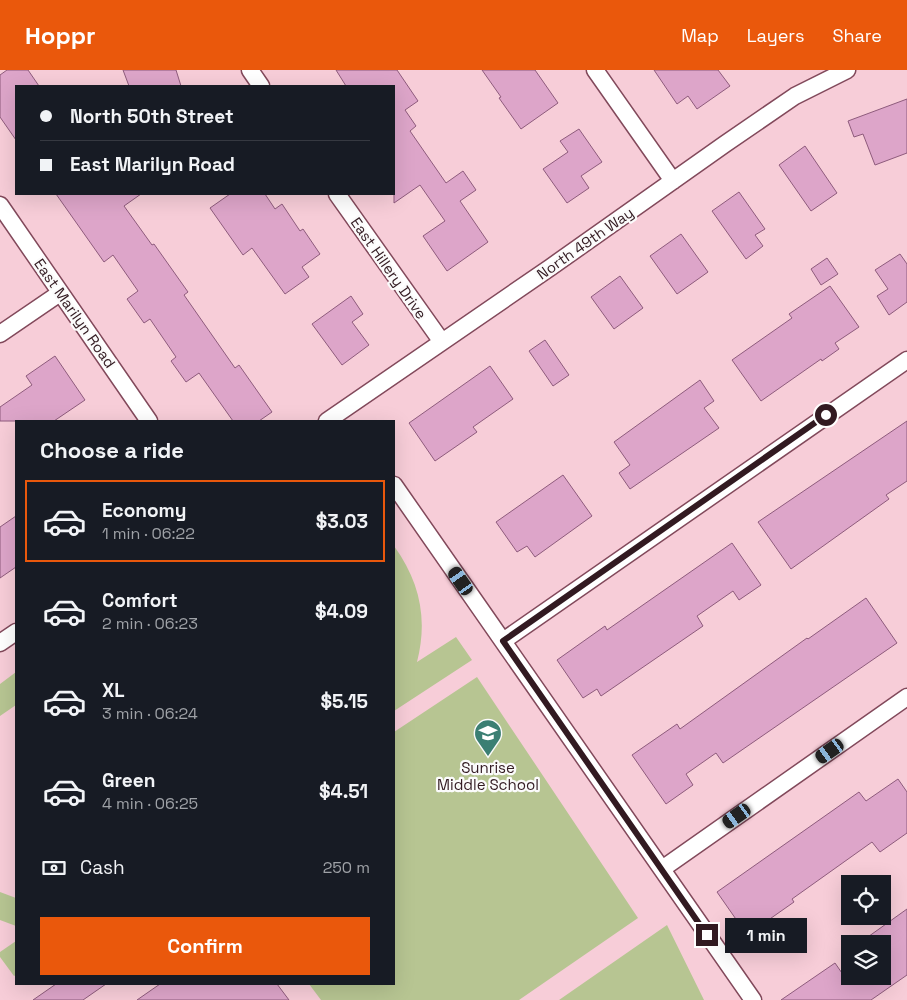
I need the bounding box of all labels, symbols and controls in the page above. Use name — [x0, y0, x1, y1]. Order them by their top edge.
text: Hoppr — [25, 20, 96, 51]
text: Map — [681, 24, 719, 47]
text: Layers — [747, 24, 804, 47]
text: Share — [832, 24, 882, 47]
text: North 50th Street — [70, 104, 234, 129]
text: East Marilyn Road — [70, 152, 235, 177]
street label: North 49th Way — [533, 203, 637, 283]
street label: East Hillery Drive — [347, 213, 431, 323]
street label: East Marilyn Road — [30, 255, 120, 371]
route start — [815, 404, 837, 426]
text: Choose a ride — [40, 436, 184, 464]
text: Economy — [102, 498, 186, 523]
icon: car — [42, 499, 87, 544]
text: $3.03 — [316, 509, 368, 534]
text: 1 min · 06:22 — [102, 523, 195, 544]
car — [446, 564, 475, 598]
text: Comfort — [102, 588, 178, 613]
icon: car — [42, 589, 87, 634]
text: $4.09 — [315, 599, 368, 624]
text: 2 min · 06:23 — [102, 613, 198, 634]
text: XL — [102, 678, 125, 703]
icon: car — [42, 679, 87, 724]
text: $5.15 — [320, 689, 368, 714]
text: 3 min · 06:24 — [102, 703, 198, 724]
school or university icon: Sunrise Middle School — [473, 718, 503, 757]
car — [813, 736, 846, 766]
place label: Sunrise Middle School — [437, 758, 539, 794]
text: Green — [102, 768, 155, 793]
icon: car — [42, 769, 87, 814]
text: $4.51 — [319, 779, 368, 804]
text: 4 min · 06:25 — [102, 793, 198, 814]
car — [720, 801, 753, 831]
icon: cash — [40, 854, 68, 882]
text: Cash — [80, 855, 125, 880]
text: 250 m — [323, 857, 370, 878]
map controls — [841, 875, 891, 985]
button: locate — [841, 875, 891, 925]
button: Confirm — [40, 917, 370, 975]
callout: 1 min — [724, 918, 807, 952]
route end — [696, 924, 718, 946]
text: 1 min — [746, 925, 786, 946]
button: layers — [841, 935, 891, 985]

